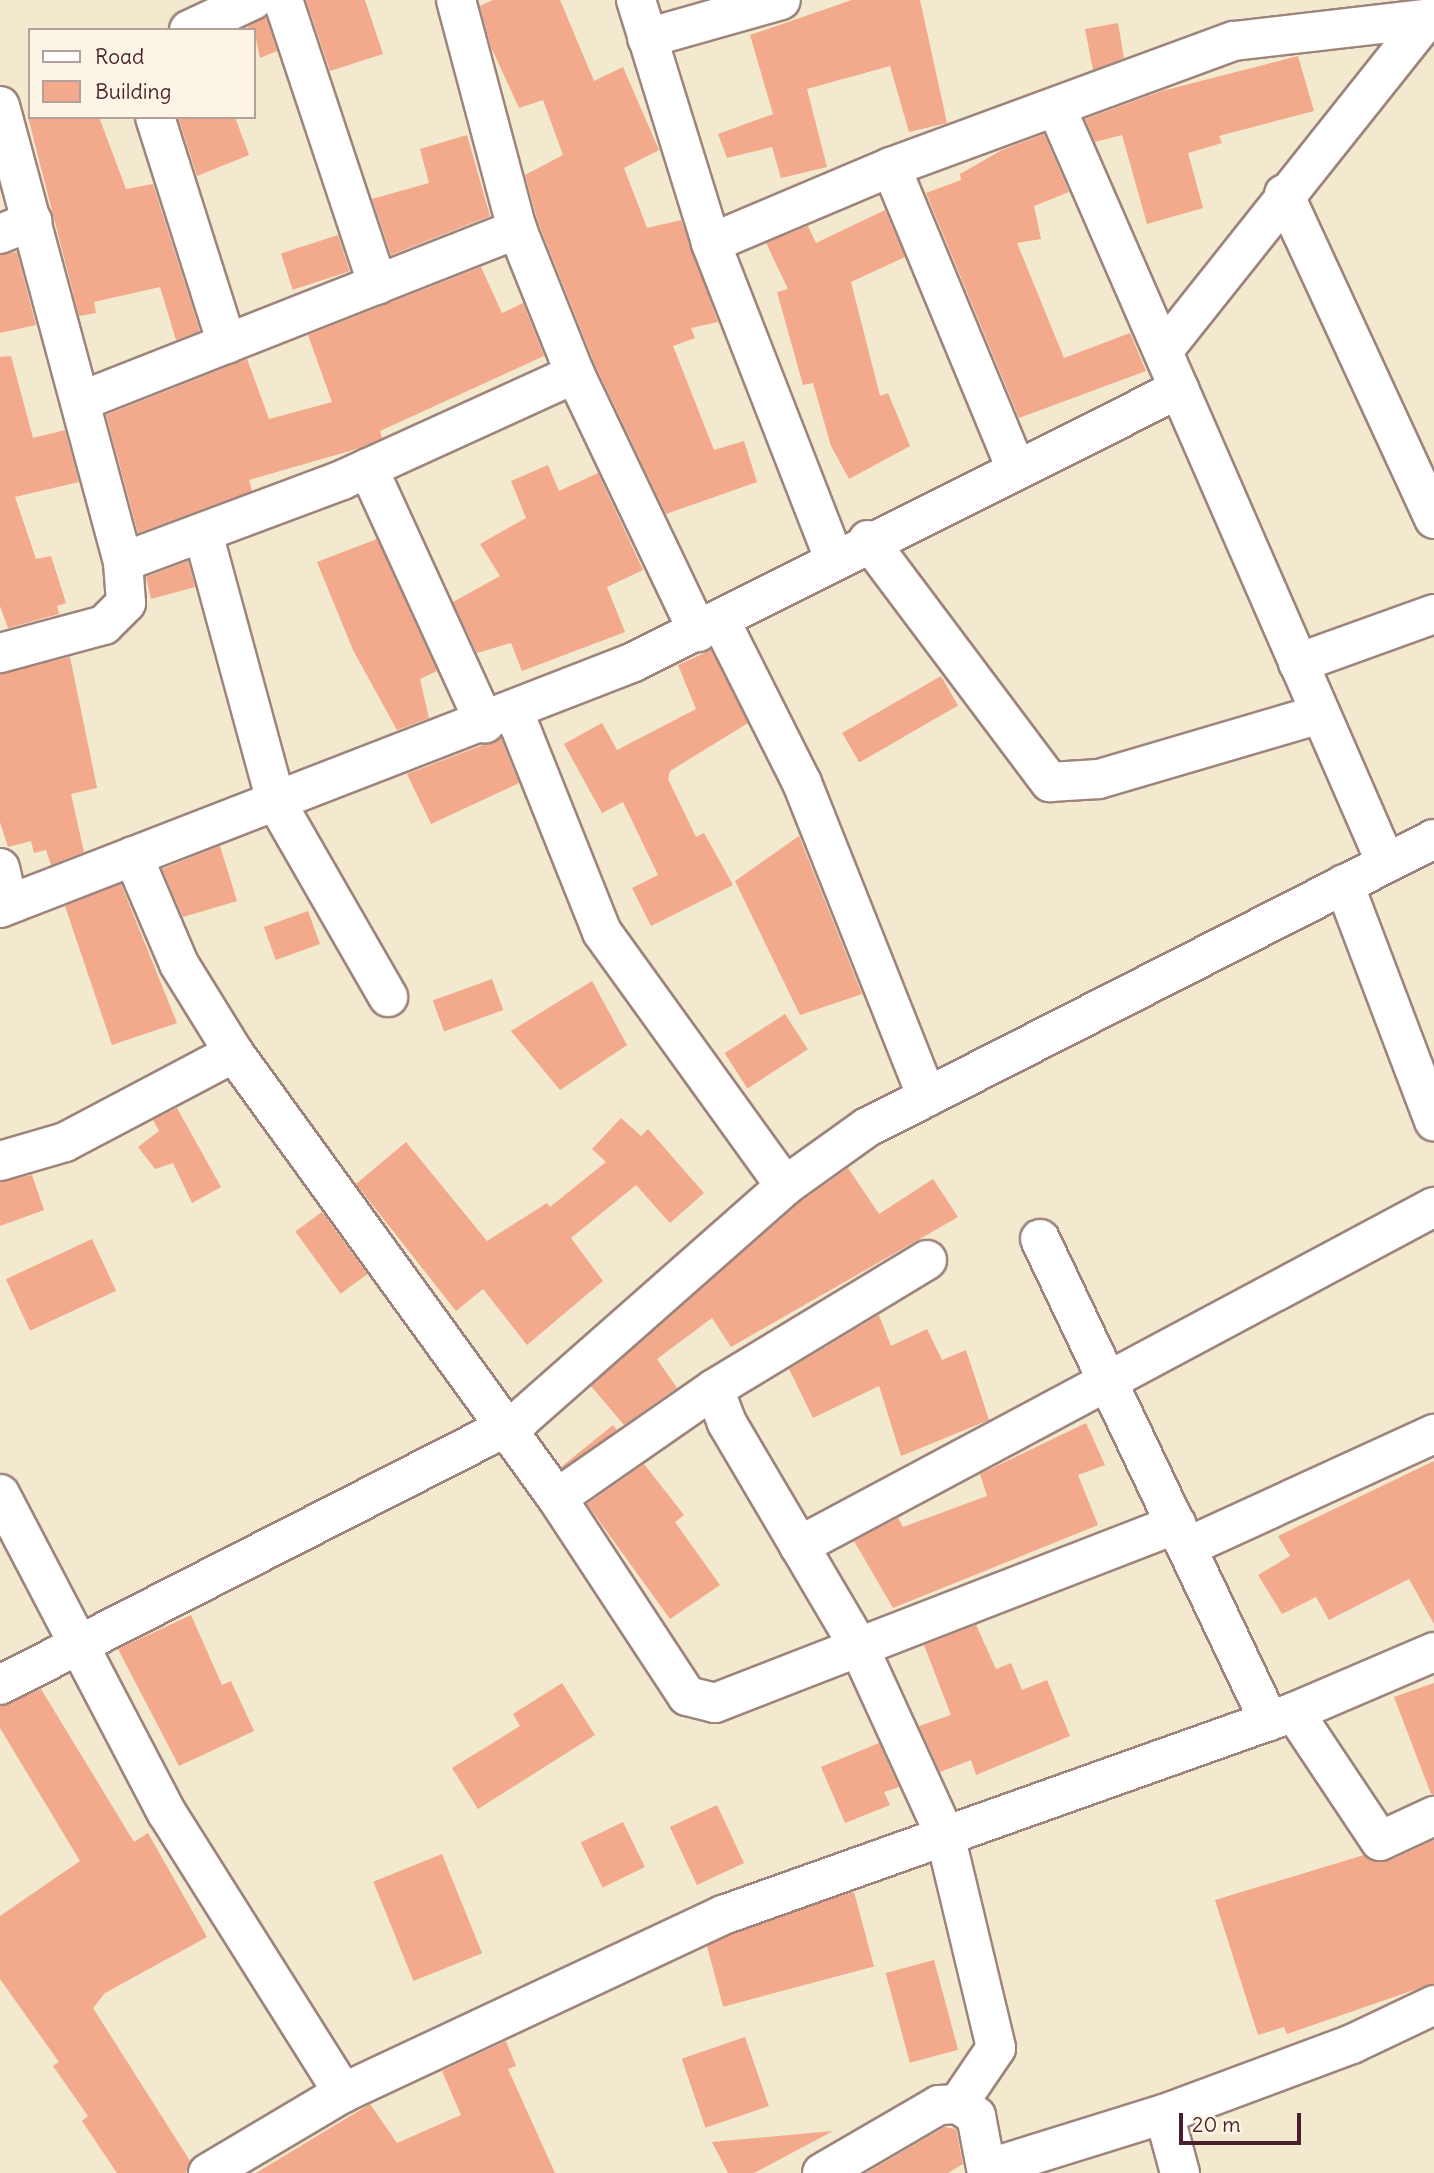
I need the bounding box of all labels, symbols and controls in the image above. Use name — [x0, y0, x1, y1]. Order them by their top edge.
legend — [28, 28, 256, 119]
text: Road — [95, 43, 144, 70]
text: Building — [95, 78, 171, 105]
scale bar — [1182, 2100, 1304, 2144]
text: 20 m — [1192, 2111, 1241, 2138]

